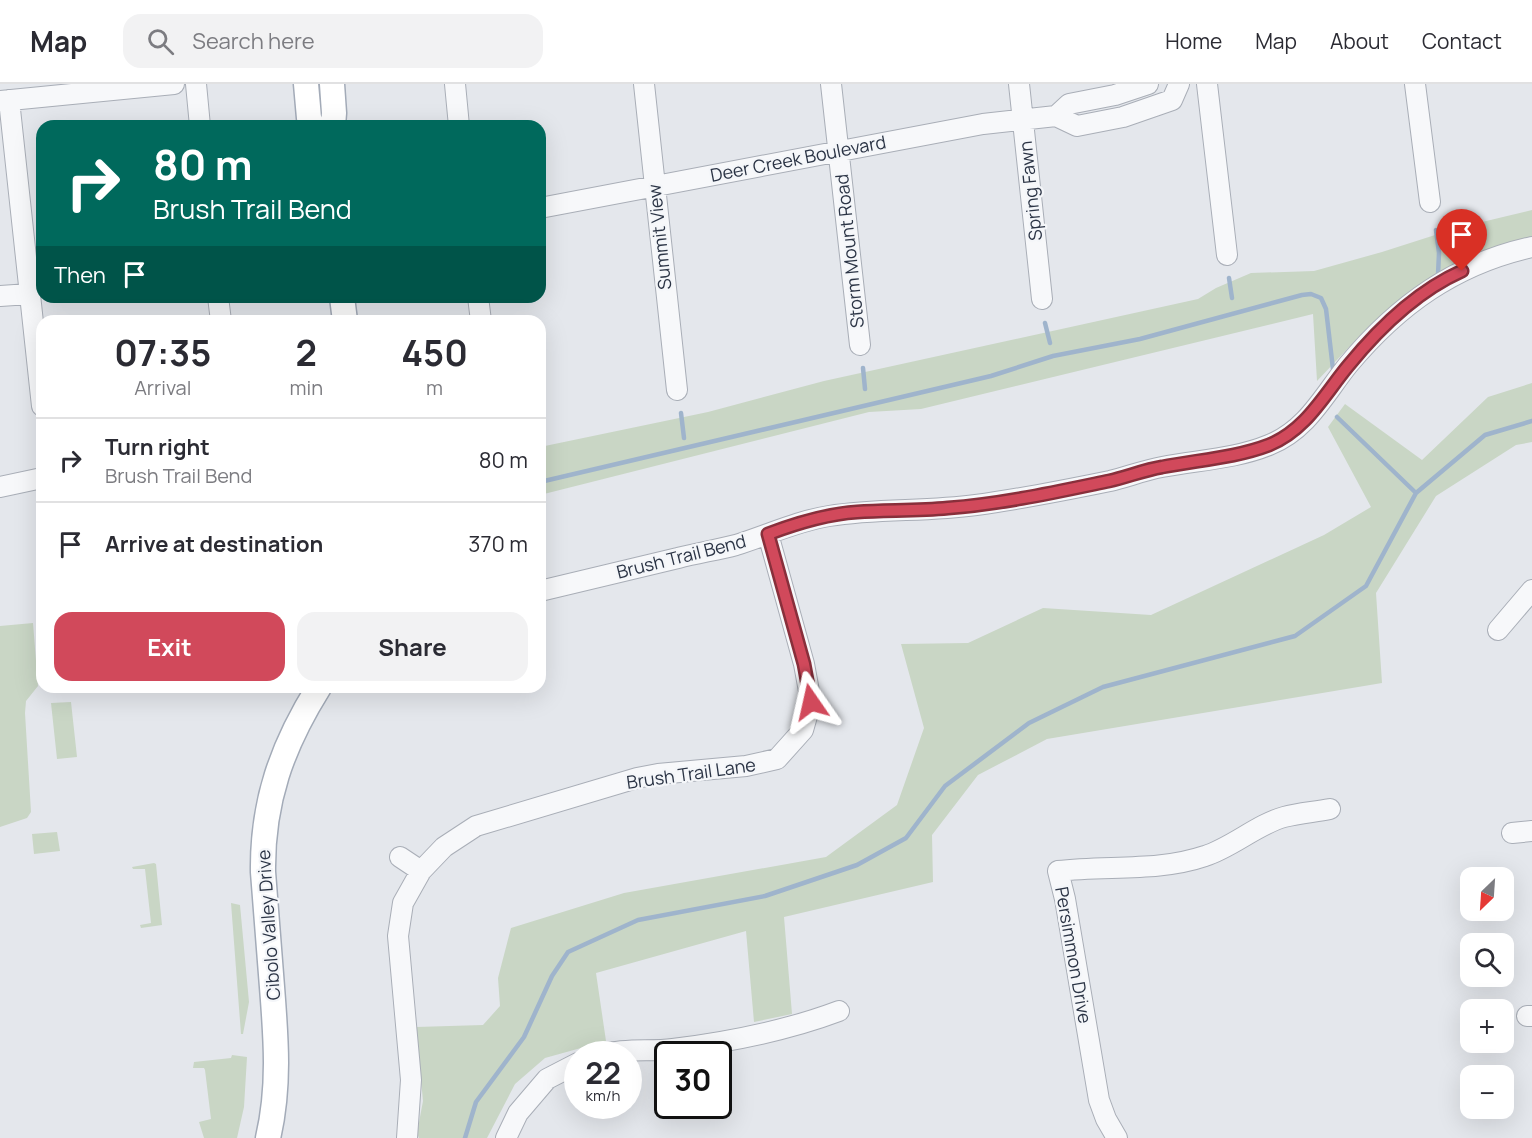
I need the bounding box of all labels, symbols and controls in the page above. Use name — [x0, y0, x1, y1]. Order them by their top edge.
search box — [123, 14, 543, 68]
text: Map — [30, 22, 87, 60]
icon: search — [144, 25, 177, 58]
text: Search here — [192, 26, 315, 56]
text: Home — [1165, 27, 1222, 55]
text: Map — [1255, 27, 1297, 55]
text: About — [1330, 27, 1389, 55]
text: Contact — [1422, 27, 1502, 55]
street label: Deer Creek Boulevard — [708, 129, 888, 187]
text: 80 m — [153, 135, 253, 193]
street label: Spring Fawn — [1013, 140, 1047, 242]
icon: right — [54, 144, 132, 222]
street label: Storm Mount Road — [829, 173, 869, 329]
street label: Summit View — [642, 183, 676, 291]
text: Brush Trail Bend — [153, 190, 352, 227]
pin — [1436, 209, 1487, 271]
icon: arrive — [1445, 218, 1478, 251]
icon: arrive — [118, 258, 151, 291]
text: Then — [54, 260, 106, 290]
text: 07:35 — [114, 328, 211, 377]
text: 2 — [296, 328, 317, 377]
text: 450 — [401, 328, 468, 377]
text: Arrival — [134, 374, 191, 401]
text: min — [290, 374, 323, 401]
text: m — [426, 374, 443, 401]
text: Turn right — [105, 432, 210, 462]
icon: right — [54, 444, 87, 477]
text: 80 m — [479, 445, 528, 475]
text: Brush Trail Bend — [105, 462, 252, 489]
icon: arrive — [54, 528, 87, 561]
street label: Brush Trail Bend — [614, 528, 748, 584]
text: Arrive at destination — [105, 529, 323, 559]
text: 370 m — [468, 529, 528, 559]
button: Exit — [54, 612, 285, 681]
button: Share — [297, 612, 528, 681]
position arrow — [779, 670, 843, 734]
street label: Brush Trail Lane — [625, 752, 757, 794]
street label: Cibolo Valley Drive — [251, 849, 285, 1001]
north arrow — [1460, 867, 1514, 921]
map controls — [1460, 867, 1514, 1119]
street label: Persimmon Drive — [1050, 885, 1098, 1025]
button: search — [1460, 933, 1514, 987]
button: + — [1460, 999, 1514, 1053]
speed limit sign: 30 — [654, 1041, 732, 1119]
text: 22 — [585, 1052, 621, 1093]
button: − — [1460, 1065, 1514, 1119]
text: km/h — [586, 1085, 620, 1106]

